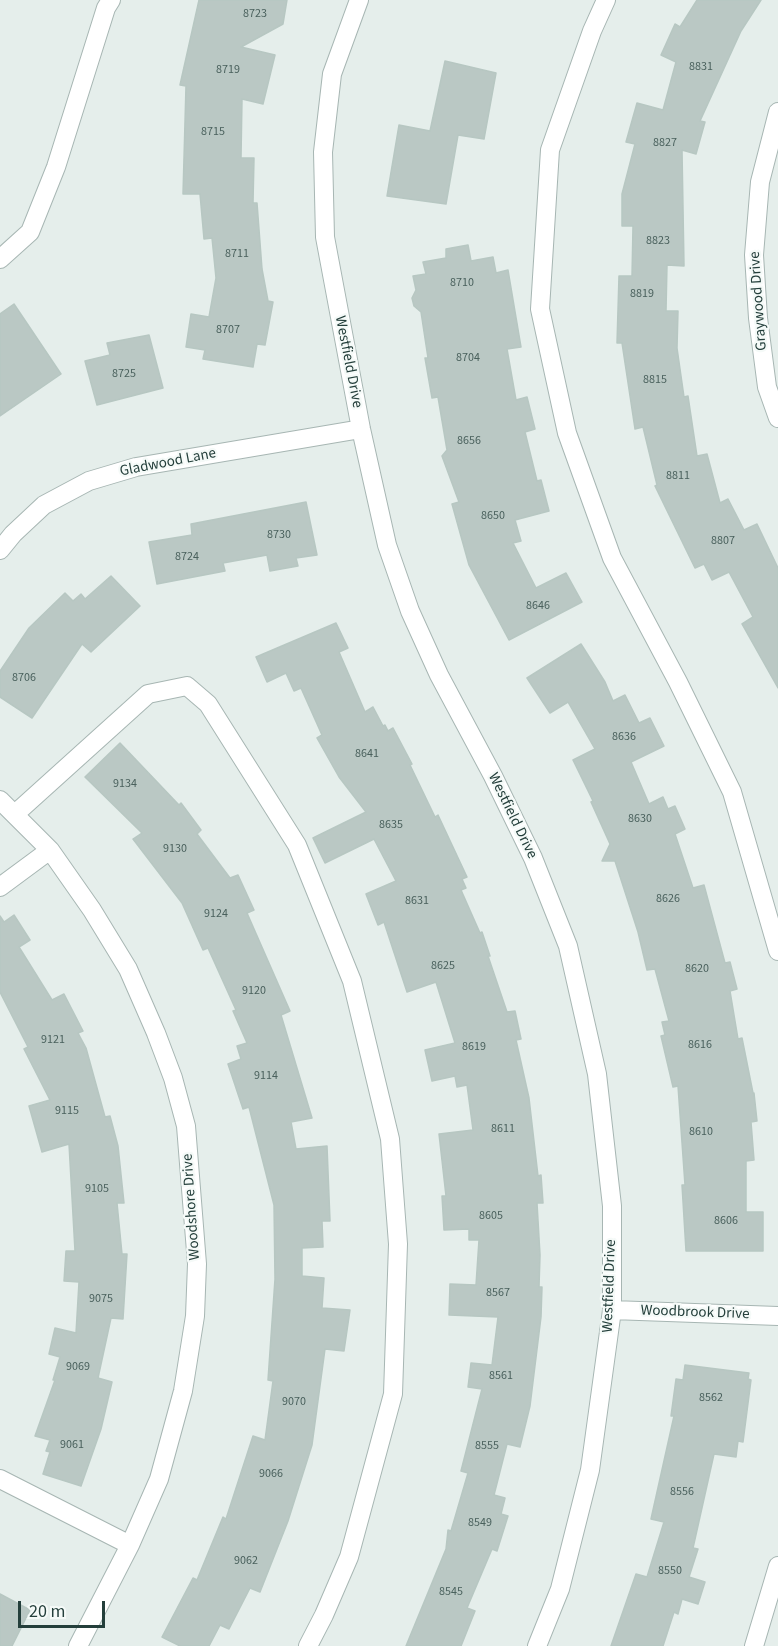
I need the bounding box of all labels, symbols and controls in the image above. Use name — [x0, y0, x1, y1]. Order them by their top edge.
house number: 8723 — [243, 7, 267, 21]
house number: 8831 — [689, 60, 713, 74]
house number: 8719 — [216, 63, 240, 77]
house number: 8715 — [201, 125, 225, 139]
house number: 8827 — [653, 136, 677, 150]
house number: 8823 — [646, 234, 670, 248]
house number: 8711 — [225, 247, 249, 261]
street label: Graywood Drive — [747, 251, 771, 351]
house number: 8710 — [450, 276, 474, 290]
house number: 8819 — [630, 287, 654, 301]
street label: Westfield Drive — [330, 314, 366, 410]
house number: 8707 — [216, 323, 240, 337]
house number: 8704 — [456, 351, 480, 365]
house number: 8725 — [112, 367, 136, 381]
house number: 8815 — [643, 373, 667, 387]
house number: 8656 — [457, 434, 481, 448]
street label: Gladwood Lane — [118, 445, 218, 481]
house number: 8811 — [666, 469, 690, 483]
house number: 8650 — [481, 509, 505, 523]
house number: 8730 — [267, 528, 291, 542]
house number: 8807 — [711, 534, 735, 548]
house number: 8724 — [175, 550, 199, 564]
house number: 8646 — [526, 599, 550, 613]
house number: 8706 — [12, 671, 36, 685]
house number: 8636 — [612, 730, 636, 744]
house number: 8641 — [355, 747, 379, 761]
street label: Westfield Drive — [483, 770, 541, 862]
house number: 9134 — [113, 777, 137, 791]
house number: 8630 — [628, 812, 652, 826]
house number: 8635 — [379, 818, 403, 832]
house number: 9130 — [163, 842, 187, 856]
house number: 8626 — [656, 892, 680, 906]
house number: 8631 — [405, 894, 429, 908]
house number: 9124 — [204, 907, 228, 921]
house number: 8625 — [431, 959, 455, 973]
house number: 8620 — [685, 962, 709, 976]
house number: 9120 — [242, 984, 266, 998]
house number: 9121 — [41, 1033, 65, 1047]
house number: 8616 — [688, 1038, 712, 1052]
house number: 8619 — [462, 1040, 486, 1054]
house number: 9114 — [254, 1069, 278, 1083]
house number: 9115 — [55, 1104, 79, 1118]
house number: 8611 — [491, 1122, 515, 1136]
house number: 8610 — [689, 1125, 713, 1139]
street label: Woodshore Drive — [179, 1153, 205, 1261]
house number: 9105 — [85, 1182, 109, 1196]
house number: 8605 — [479, 1209, 503, 1223]
house number: 8606 — [714, 1214, 738, 1228]
street label: Westfield Drive — [599, 1239, 621, 1333]
house number: 8567 — [486, 1286, 510, 1300]
house number: 9075 — [89, 1292, 113, 1306]
street label: Woodbrook Drive — [640, 1302, 750, 1324]
house number: 9069 — [66, 1360, 90, 1374]
house number: 8561 — [489, 1369, 513, 1383]
house number: 8562 — [699, 1391, 723, 1405]
house number: 9070 — [282, 1395, 306, 1409]
house number: 9061 — [60, 1438, 84, 1452]
house number: 8555 — [475, 1439, 499, 1453]
house number: 9066 — [259, 1467, 283, 1481]
house number: 8556 — [670, 1485, 694, 1499]
house number: 8549 — [468, 1516, 492, 1530]
house number: 9062 — [234, 1554, 258, 1568]
house number: 8550 — [658, 1564, 682, 1578]
house number: 8545 — [439, 1585, 463, 1599]
scale bar — [21, 1589, 108, 1627]
text: 20 m — [29, 1599, 65, 1624]

